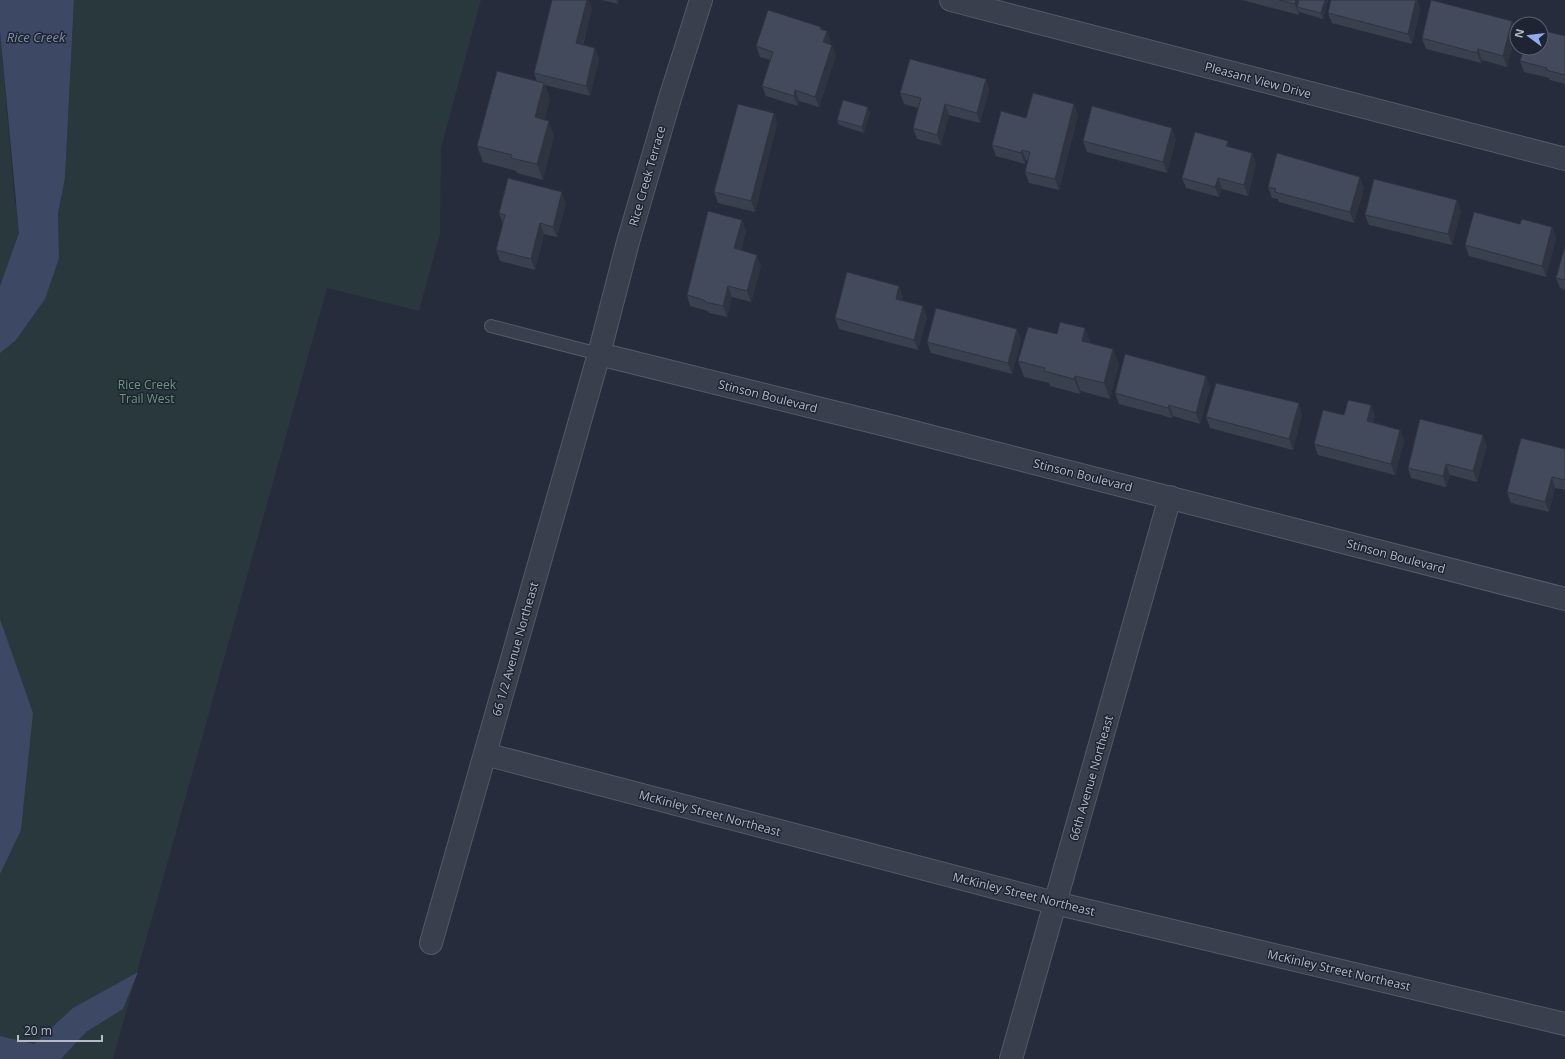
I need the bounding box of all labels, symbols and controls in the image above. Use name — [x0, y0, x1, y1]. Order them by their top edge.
north arrow — [1509, 16, 1549, 56]
text: N — [1510, 27, 1527, 40]
water label: Rice Creek — [7, 28, 66, 46]
street label: Pleasant View Drive — [1203, 58, 1313, 102]
street label: Rice Creek Terrace — [625, 124, 670, 228]
street label: Stinson Boulevard — [717, 375, 819, 417]
park label: Rice Creek Trail West — [118, 376, 177, 407]
street label: Stinson Boulevard — [1032, 454, 1134, 496]
street label: Stinson Boulevard — [1345, 535, 1447, 577]
street label: 66 1/2 Avenue Northeast — [488, 580, 542, 718]
street label: 66th Avenue Northeast — [1065, 713, 1117, 843]
street label: McKinley Street Northeast — [637, 786, 783, 840]
street label: McKinley Street Northeast — [951, 868, 1097, 920]
street label: McKinley Street Northeast — [1266, 945, 1412, 995]
scale bar — [18, 1017, 102, 1043]
text: 20 m — [24, 1022, 52, 1039]

